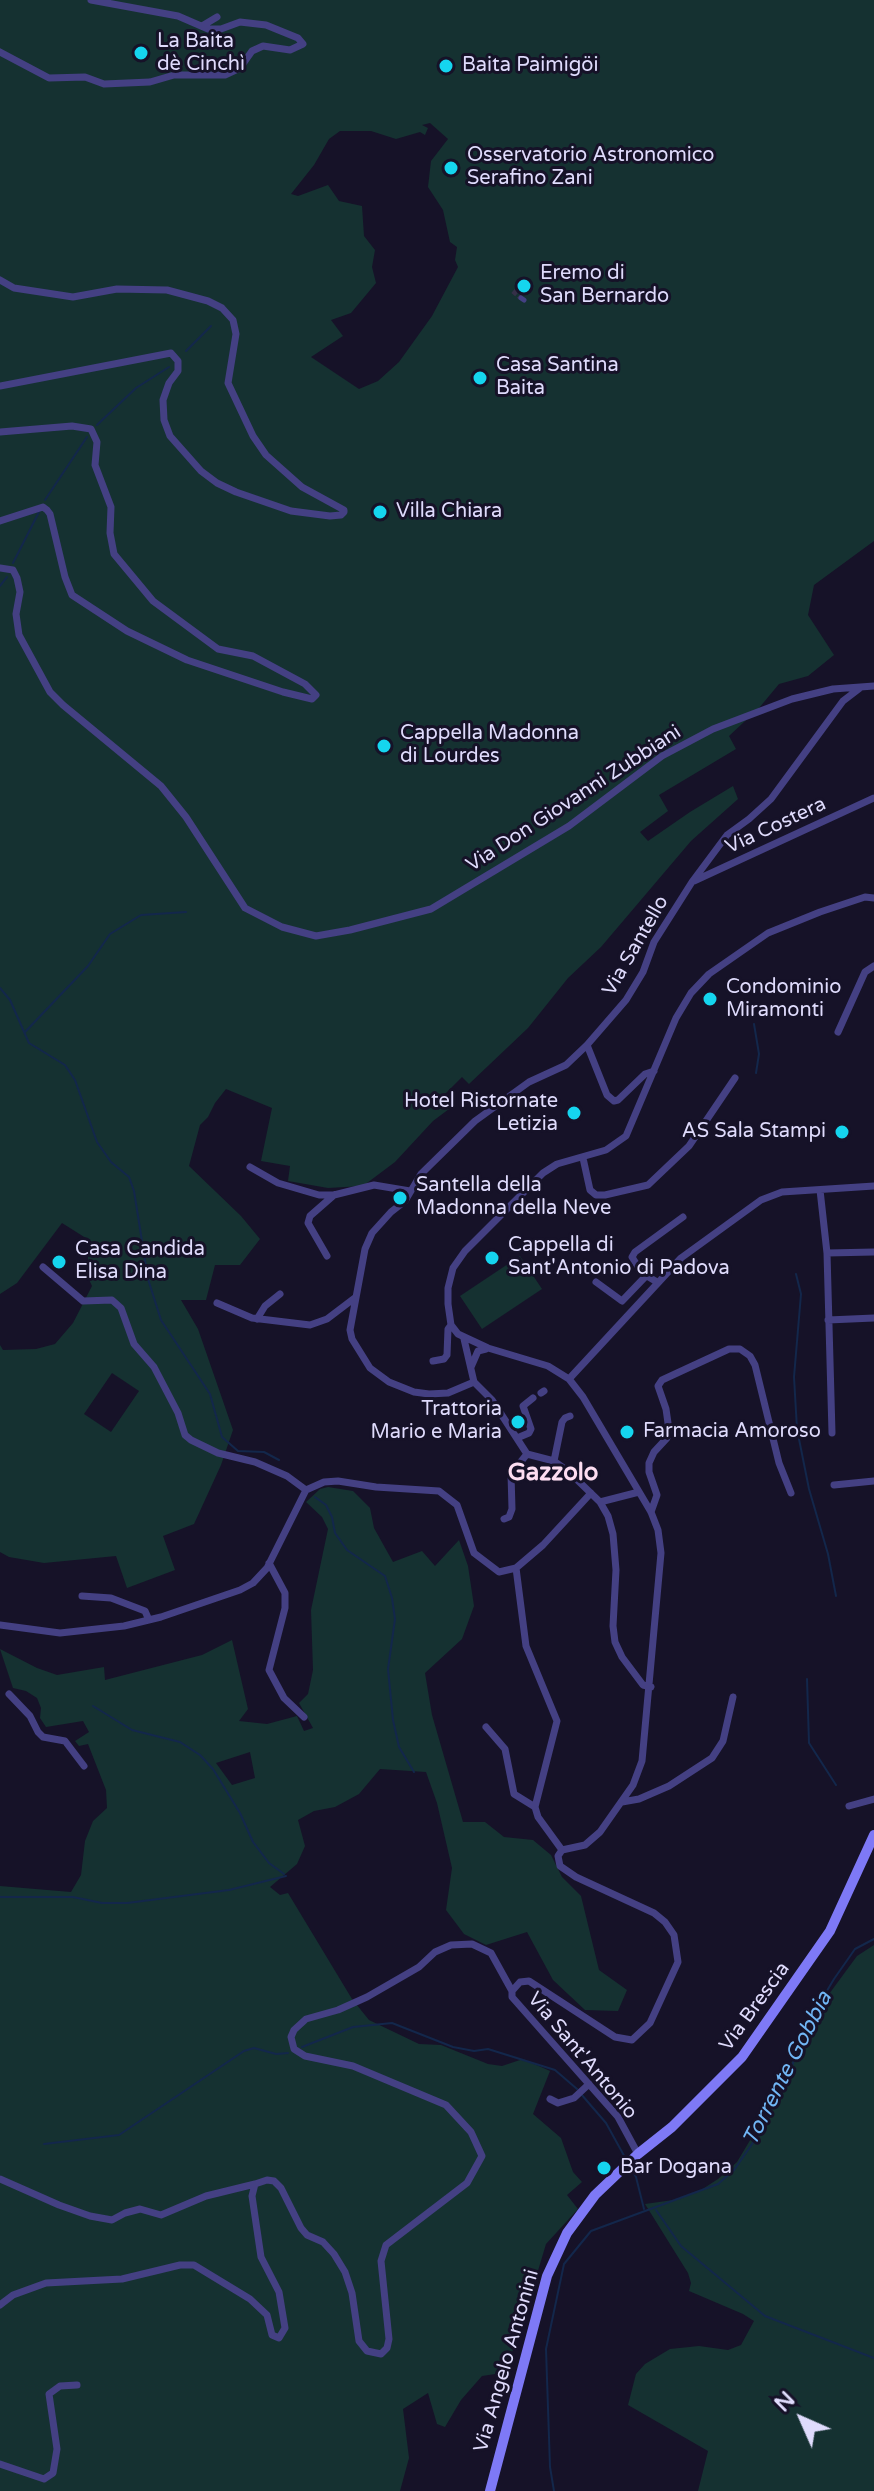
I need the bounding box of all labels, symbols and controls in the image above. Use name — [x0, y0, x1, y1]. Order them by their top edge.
place label: La Baita dè Cinchì — [157, 30, 245, 77]
marker: La Baita dè Cinchì — [132, 44, 150, 62]
place label: Baita Paimigöi — [462, 54, 598, 78]
marker: Baita Paimigöi — [437, 57, 455, 75]
place label: Osservatorio Astronomico Serafino Zani — [467, 144, 714, 191]
marker: Osservatorio Astronomico Serafino Zani — [442, 159, 460, 177]
place label: Eremo di San Bernardo — [540, 262, 669, 309]
marker: Eremo di San Bernardo — [515, 277, 533, 295]
place label: Casa Santina Baita — [496, 354, 619, 401]
marker: Casa Santina Baita — [471, 369, 489, 387]
place label: Villa Chiara — [396, 500, 502, 524]
marker: Villa Chiara — [371, 503, 389, 521]
street label: Via Don Giovanni Zubbiani — [462, 721, 686, 877]
place label: Cappella Madonna di Lourdes — [400, 722, 579, 769]
marker: Cappella Madonna di Lourdes — [375, 737, 393, 755]
street label: Via Costera — [722, 792, 830, 860]
street label: Via Santello — [598, 892, 674, 1000]
place label: Condominio Miramonti — [726, 976, 841, 1023]
marker: Condominio Miramonti — [701, 990, 719, 1008]
place label: Hotel Ristornate Letizia — [404, 1090, 558, 1137]
marker: Hotel Ristornate Letizia — [565, 1104, 583, 1122]
place label: AS Sala Stampi — [682, 1120, 826, 1144]
marker: AS Sala Stampi — [833, 1123, 851, 1141]
place label: Santella della Madonna della Neve — [416, 1174, 611, 1221]
marker: Santella della Madonna della Neve — [391, 1189, 409, 1207]
place label: Cappella di Sant'Antonio di Padova — [508, 1234, 730, 1281]
place label: Casa Candida Elisa Dina — [75, 1238, 205, 1285]
marker: Cappella di Sant'Antonio di Padova — [483, 1249, 501, 1267]
marker: Casa Candida Elisa Dina — [50, 1253, 68, 1271]
place label: Trattoria Mario e Maria — [370, 1398, 502, 1445]
marker: Trattoria Mario e Maria — [509, 1413, 527, 1431]
place label: Farmacia Amoroso — [643, 1420, 821, 1444]
marker: Farmacia Amoroso — [618, 1423, 636, 1441]
district label: Gazzolo — [508, 1460, 598, 1488]
street label: Via Brescia — [715, 1958, 795, 2056]
water label: Torrente Gobbia — [738, 1987, 838, 2151]
street label: Via Sant'Antonio — [522, 1988, 642, 2124]
place label: Bar Dogana — [620, 2156, 732, 2180]
marker: Bar Dogana — [595, 2159, 613, 2177]
street label: Via Angelo Antonini — [469, 2267, 545, 2455]
north arrow — [762, 2379, 842, 2459]
text: N — [770, 2387, 800, 2417]

